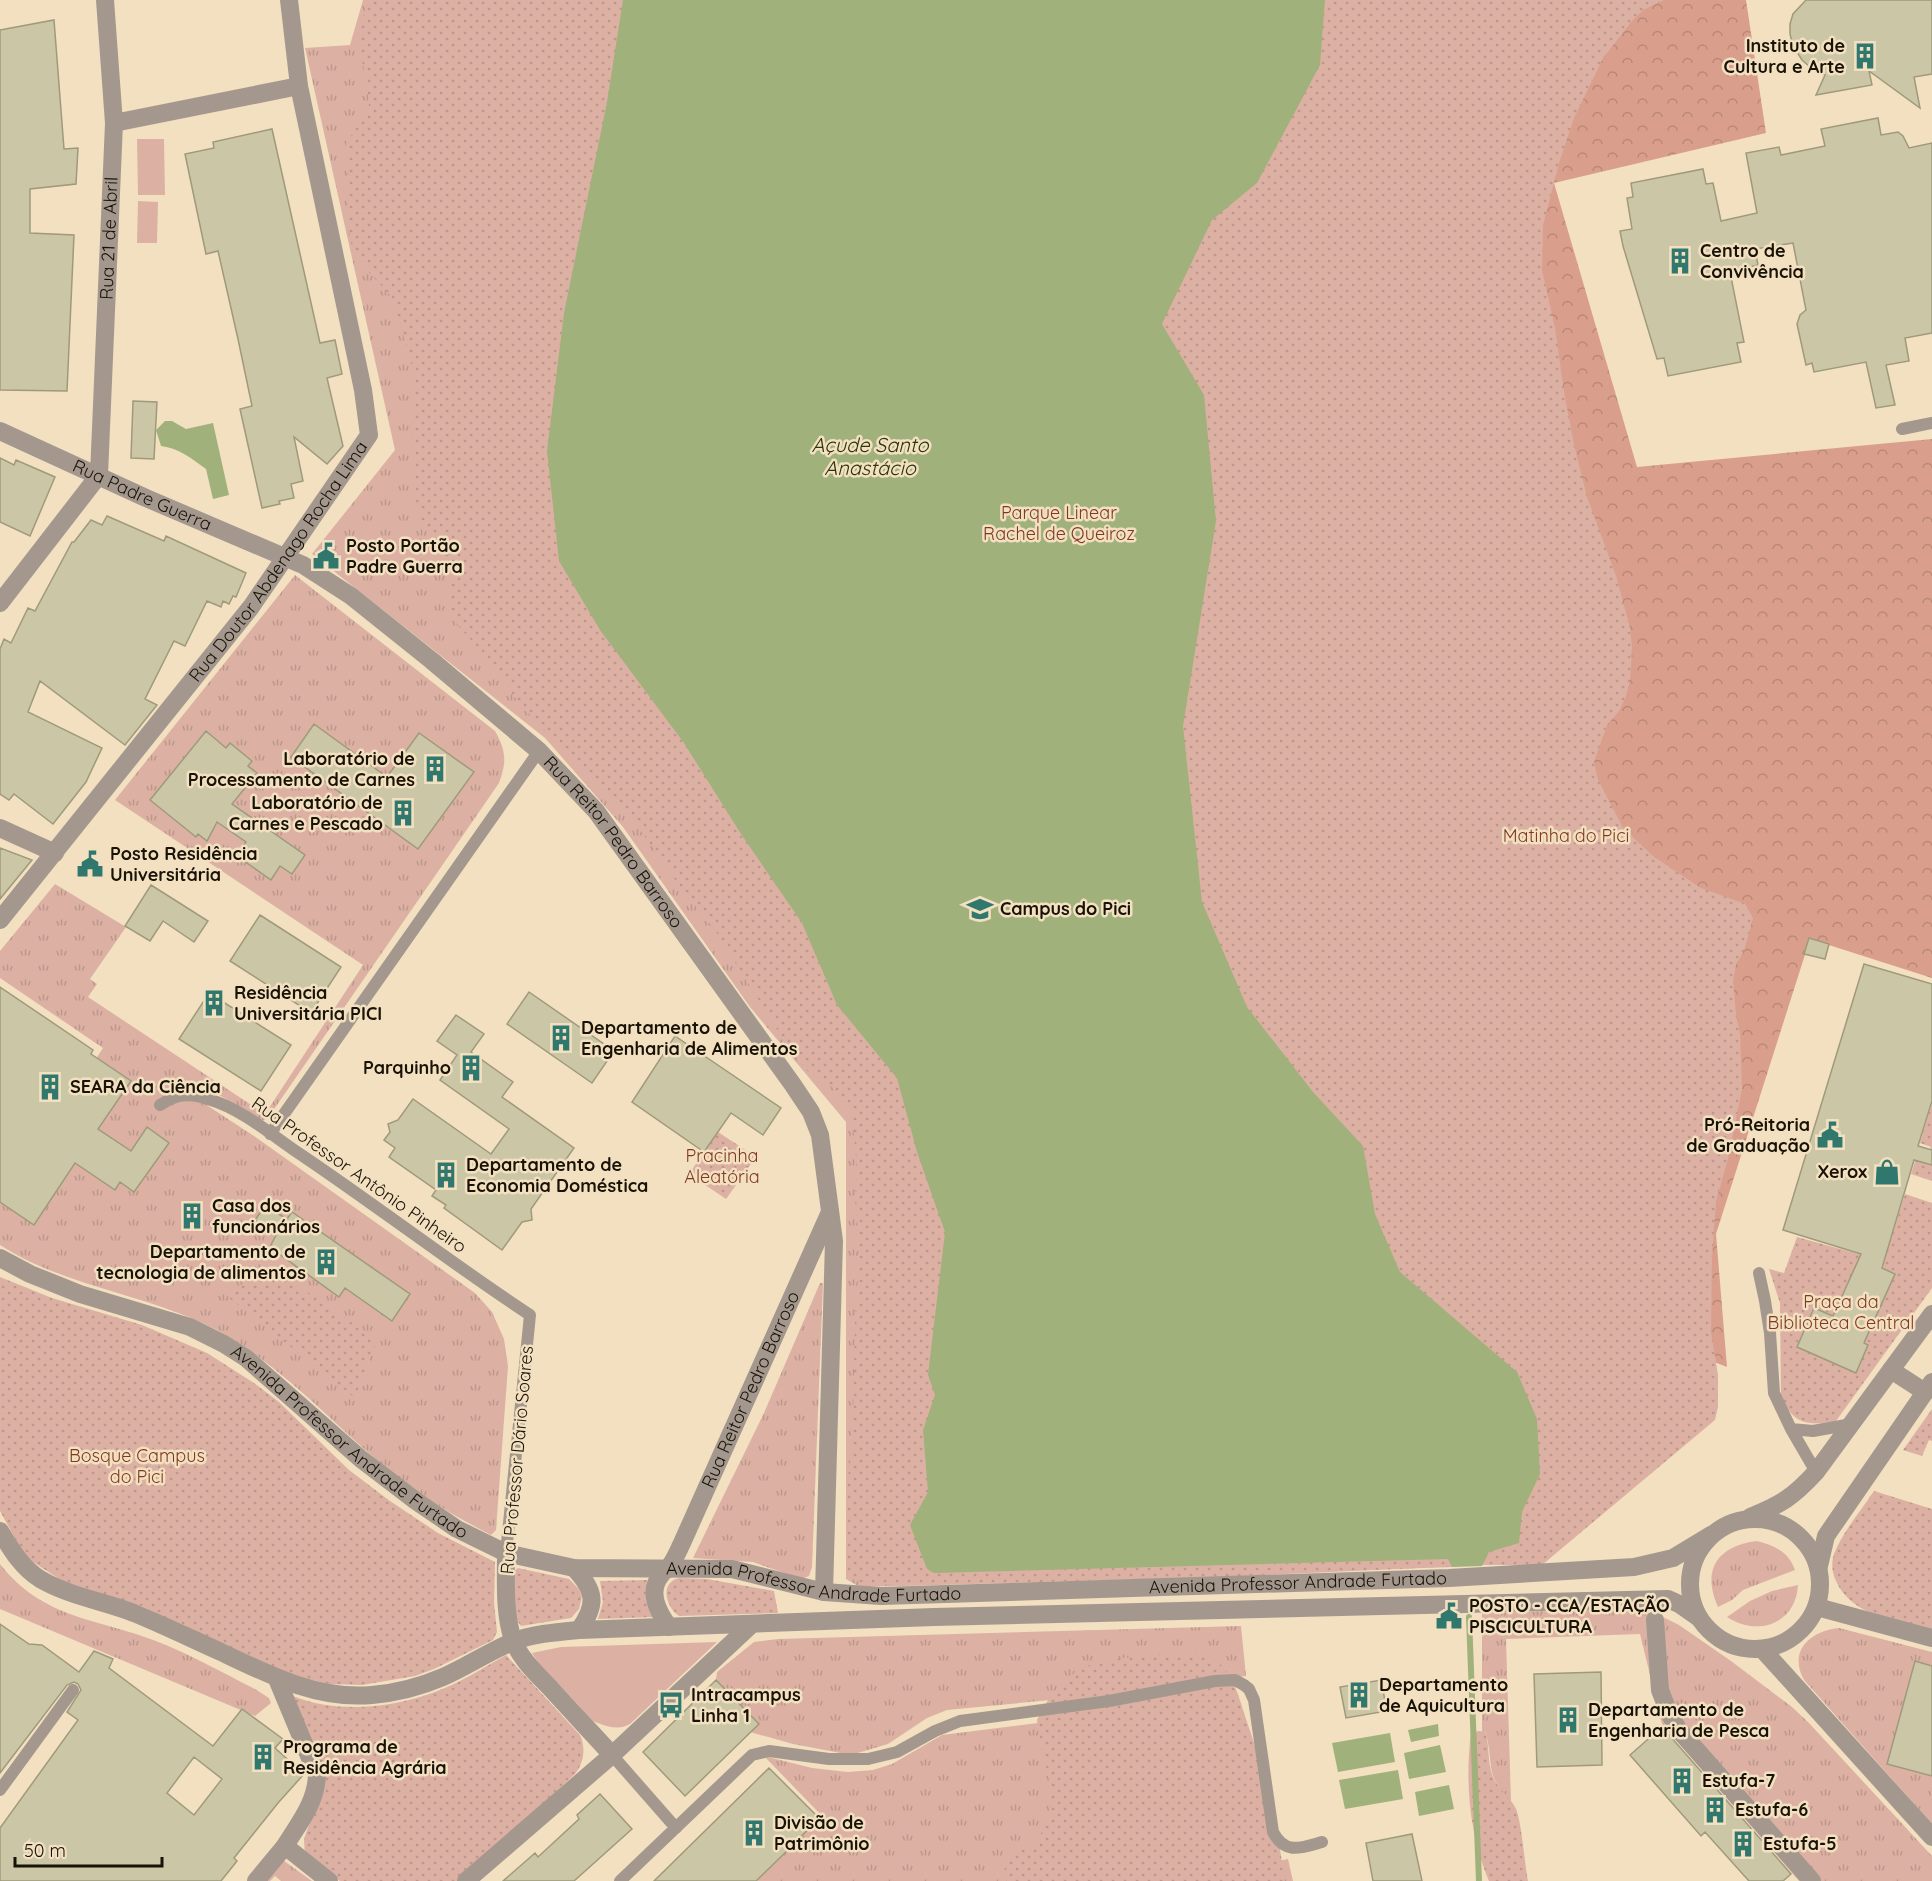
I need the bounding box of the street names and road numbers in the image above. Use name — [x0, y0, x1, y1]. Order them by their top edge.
street label: Rua 21 de Abril — [94, 176, 123, 300]
street label: Rua Doutor Abdenago Rocha Lima — [183, 436, 372, 686]
street label: Rua Padre Guerra — [69, 454, 215, 536]
street label: Rua Reitor Pedro Barroso — [539, 751, 688, 932]
street label: Rua Professor Antônio Pinheiro — [247, 1091, 471, 1258]
street label: Rua Reitor Pedro Barroso — [696, 1287, 804, 1491]
street label: Avenida Professor Andrade Furtado — [227, 1339, 472, 1543]
street label: Rua Professor Dário Soares — [495, 1345, 538, 1575]
street label: Avenida Professor Andrade Furtado — [666, 1557, 962, 1607]
street label: Avenida Professor Andrade Furtado — [1149, 1566, 1447, 1599]

